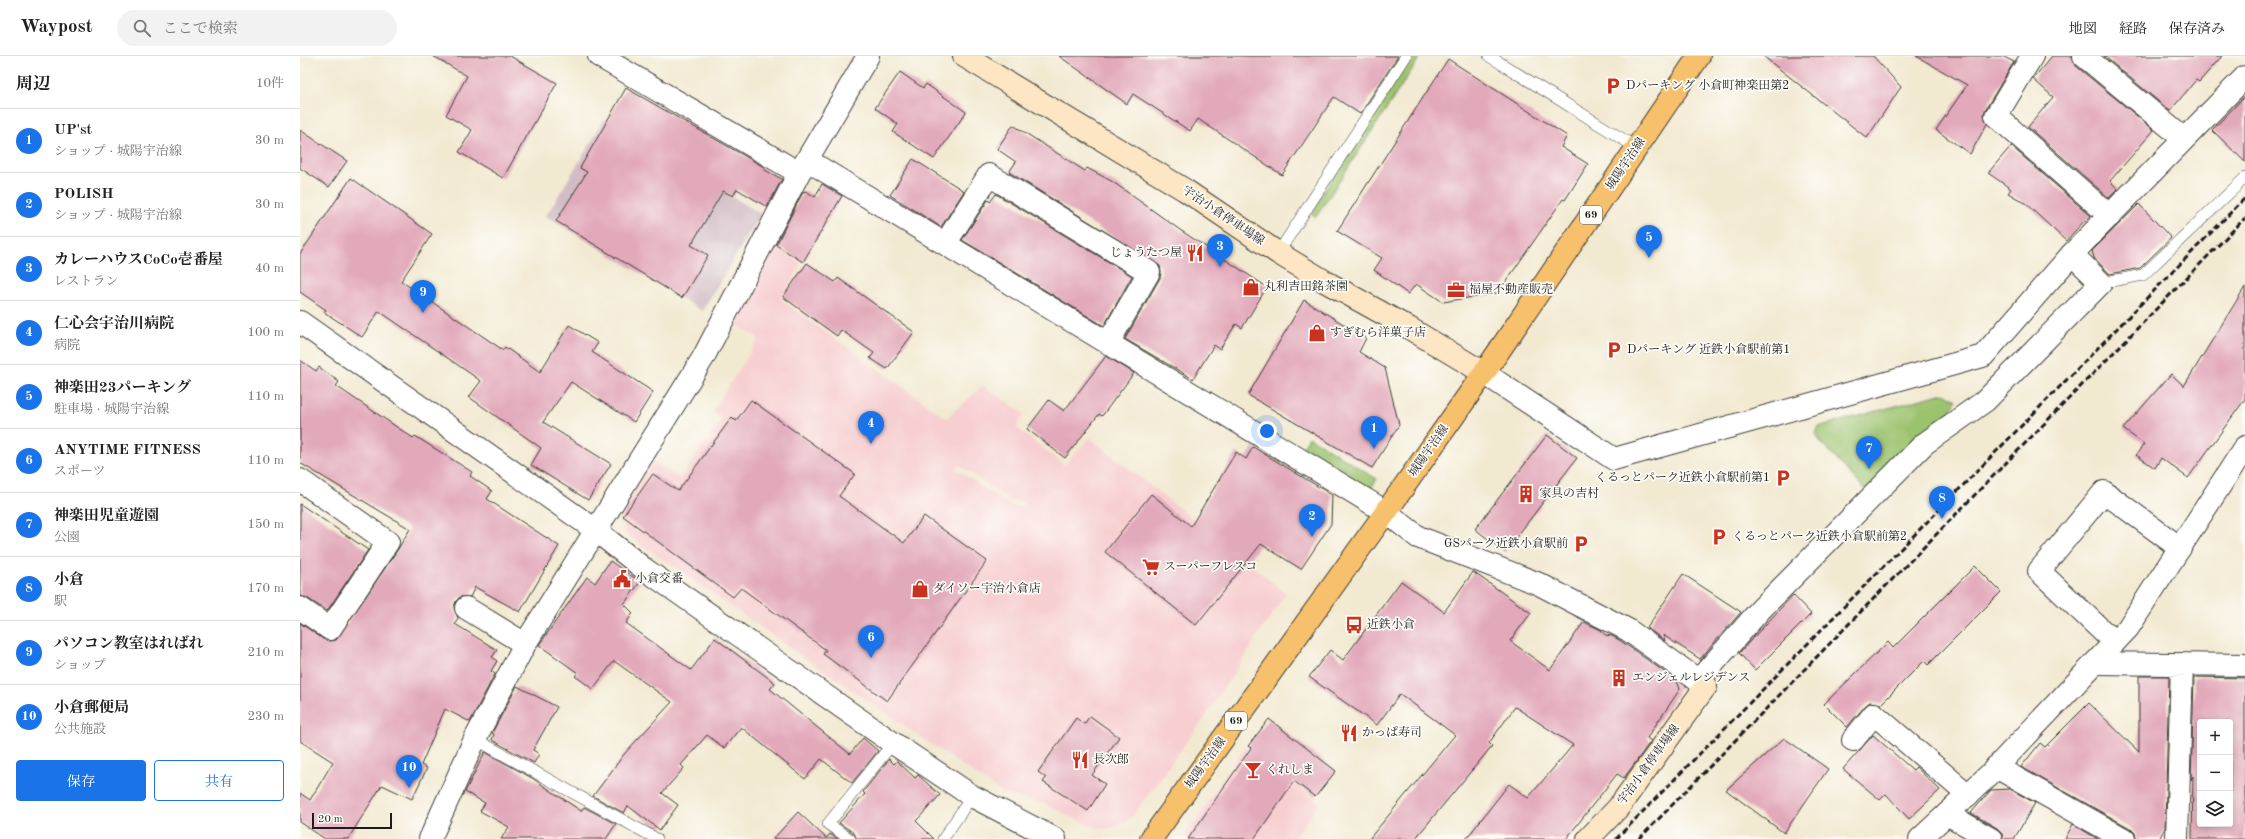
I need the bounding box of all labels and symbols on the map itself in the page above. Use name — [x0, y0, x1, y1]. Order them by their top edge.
parking icon: Dパーキング 小倉町神楽田第2 — [1603, 76, 1623, 96]
place label: Dパーキング 小倉町神楽田第2 — [1626, 78, 1789, 92]
street label: 城陽宇治線 — [1603, 135, 1648, 192]
street label: 宇治小倉停車場線 — [1180, 183, 1267, 248]
road number: 69 — [1580, 206, 1602, 224]
pin: 5 — [1636, 225, 1662, 258]
pin: 3 — [1207, 234, 1233, 267]
restaurant icon: じょうたつ屋 — [1185, 243, 1205, 263]
place label: じょうたつ屋 — [1110, 246, 1182, 259]
shop icon: 丸利吉田銘茶園 — [1241, 277, 1261, 297]
place label: 丸利吉田銘茶園 — [1264, 279, 1348, 293]
pin: 9 — [410, 280, 436, 313]
office icon: 福屋不動産販売 — [1446, 280, 1466, 300]
place label: 福屋不動産販売 — [1469, 282, 1553, 296]
shop icon: すぎむら洋菓子店 — [1307, 323, 1327, 343]
place label: すぎむら洋菓子店 — [1330, 325, 1426, 339]
parking icon: Dパーキング 近鉄小倉駅前第1 — [1604, 340, 1624, 360]
place label: Dパーキング 近鉄小倉駅前第1 — [1627, 342, 1790, 356]
pin: 4 — [858, 411, 884, 444]
pin: 1 — [1361, 416, 1387, 449]
your location — [1257, 421, 1277, 441]
street label: 城陽宇治線 — [1405, 422, 1451, 479]
pin: 7 — [1856, 436, 1882, 469]
parking icon: くるっとパーク近鉄小倉駅前第1 — [1773, 468, 1793, 488]
place label: くるっとパーク近鉄小倉駅前第1 — [1595, 470, 1770, 484]
building icon: 家具の吉村 — [1516, 484, 1536, 504]
place label: 家具の吉村 — [1539, 486, 1599, 500]
pin: 8 — [1929, 486, 1955, 519]
pin: 2 — [1299, 504, 1325, 537]
parking icon: くるっとパーク近鉄小倉駅前第2 — [1709, 527, 1729, 547]
place label: くるっとパーク近鉄小倉駅前第2 — [1732, 529, 1907, 543]
parking icon: GSパーク近鉄小倉駅前 — [1571, 534, 1591, 554]
place label: GSパーク近鉄小倉駅前 — [1444, 536, 1568, 550]
supermarket icon: スーパーフレスコ — [1141, 557, 1161, 577]
place label: スーパーフレスコ — [1164, 561, 1257, 573]
public building icon: 小倉交番 — [612, 569, 632, 589]
place label: 小倉交番 — [635, 571, 683, 585]
shop icon: ダイソー宇治小倉店 — [910, 579, 930, 599]
place label: ダイソー宇治小倉店 — [933, 581, 1041, 595]
bus stop icon: 近鉄小倉 — [1344, 615, 1364, 635]
place label: 近鉄小倉 — [1367, 617, 1415, 631]
pin: 6 — [858, 625, 884, 658]
building icon: エンジェルレジデンス — [1609, 668, 1629, 688]
place label: エンジェルレジデンス — [1632, 671, 1750, 684]
road number: 69 — [1225, 712, 1247, 730]
street label: 宇治小倉停車場線 — [1614, 721, 1682, 807]
restaurant icon: かっぱ寿司 — [1339, 723, 1359, 743]
place label: かっぱ寿司 — [1362, 725, 1422, 739]
street label: 城陽宇治線 — [1182, 734, 1228, 791]
restaurant icon: 長次郎 — [1070, 750, 1090, 770]
place label: 長次郎 — [1093, 752, 1129, 766]
pin: 10 — [396, 755, 422, 788]
bar icon: くれしま — [1243, 760, 1263, 780]
place label: くれしま — [1266, 763, 1314, 776]
scale bar — [312, 811, 392, 830]

